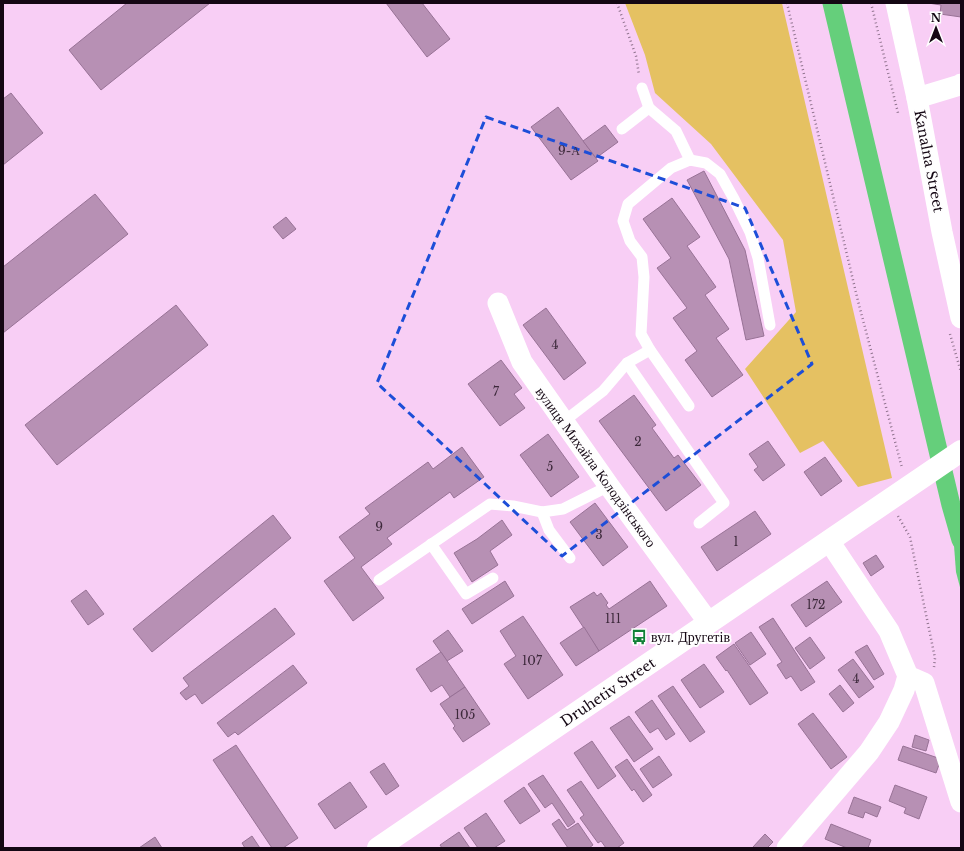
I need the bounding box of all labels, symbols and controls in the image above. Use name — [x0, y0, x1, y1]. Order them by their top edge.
north arrow — [916, 8, 956, 48]
text: N — [931, 11, 942, 25]
street label: Kanalna Street — [910, 108, 948, 214]
house number: 9-А — [558, 143, 580, 158]
house number: 4 — [551, 337, 559, 352]
street label: вулиця Михайла Колодзінського — [532, 383, 660, 551]
house number: 7 — [493, 384, 500, 399]
house number: 2 — [634, 434, 642, 449]
house number: 5 — [547, 459, 554, 474]
house number: 9 — [375, 519, 383, 534]
house number: 3 — [595, 527, 603, 542]
house number: 1 — [733, 534, 739, 549]
house number: 172 — [807, 597, 825, 612]
house number: 111 — [605, 611, 621, 626]
bus stop icon: вул. Другетів — [630, 628, 648, 646]
place label: вул. Другетів — [651, 628, 730, 646]
house number: 107 — [522, 653, 543, 668]
street label: Druhetiv Street — [557, 653, 659, 730]
house number: 4 — [852, 671, 860, 686]
house number: 105 — [455, 707, 476, 722]

